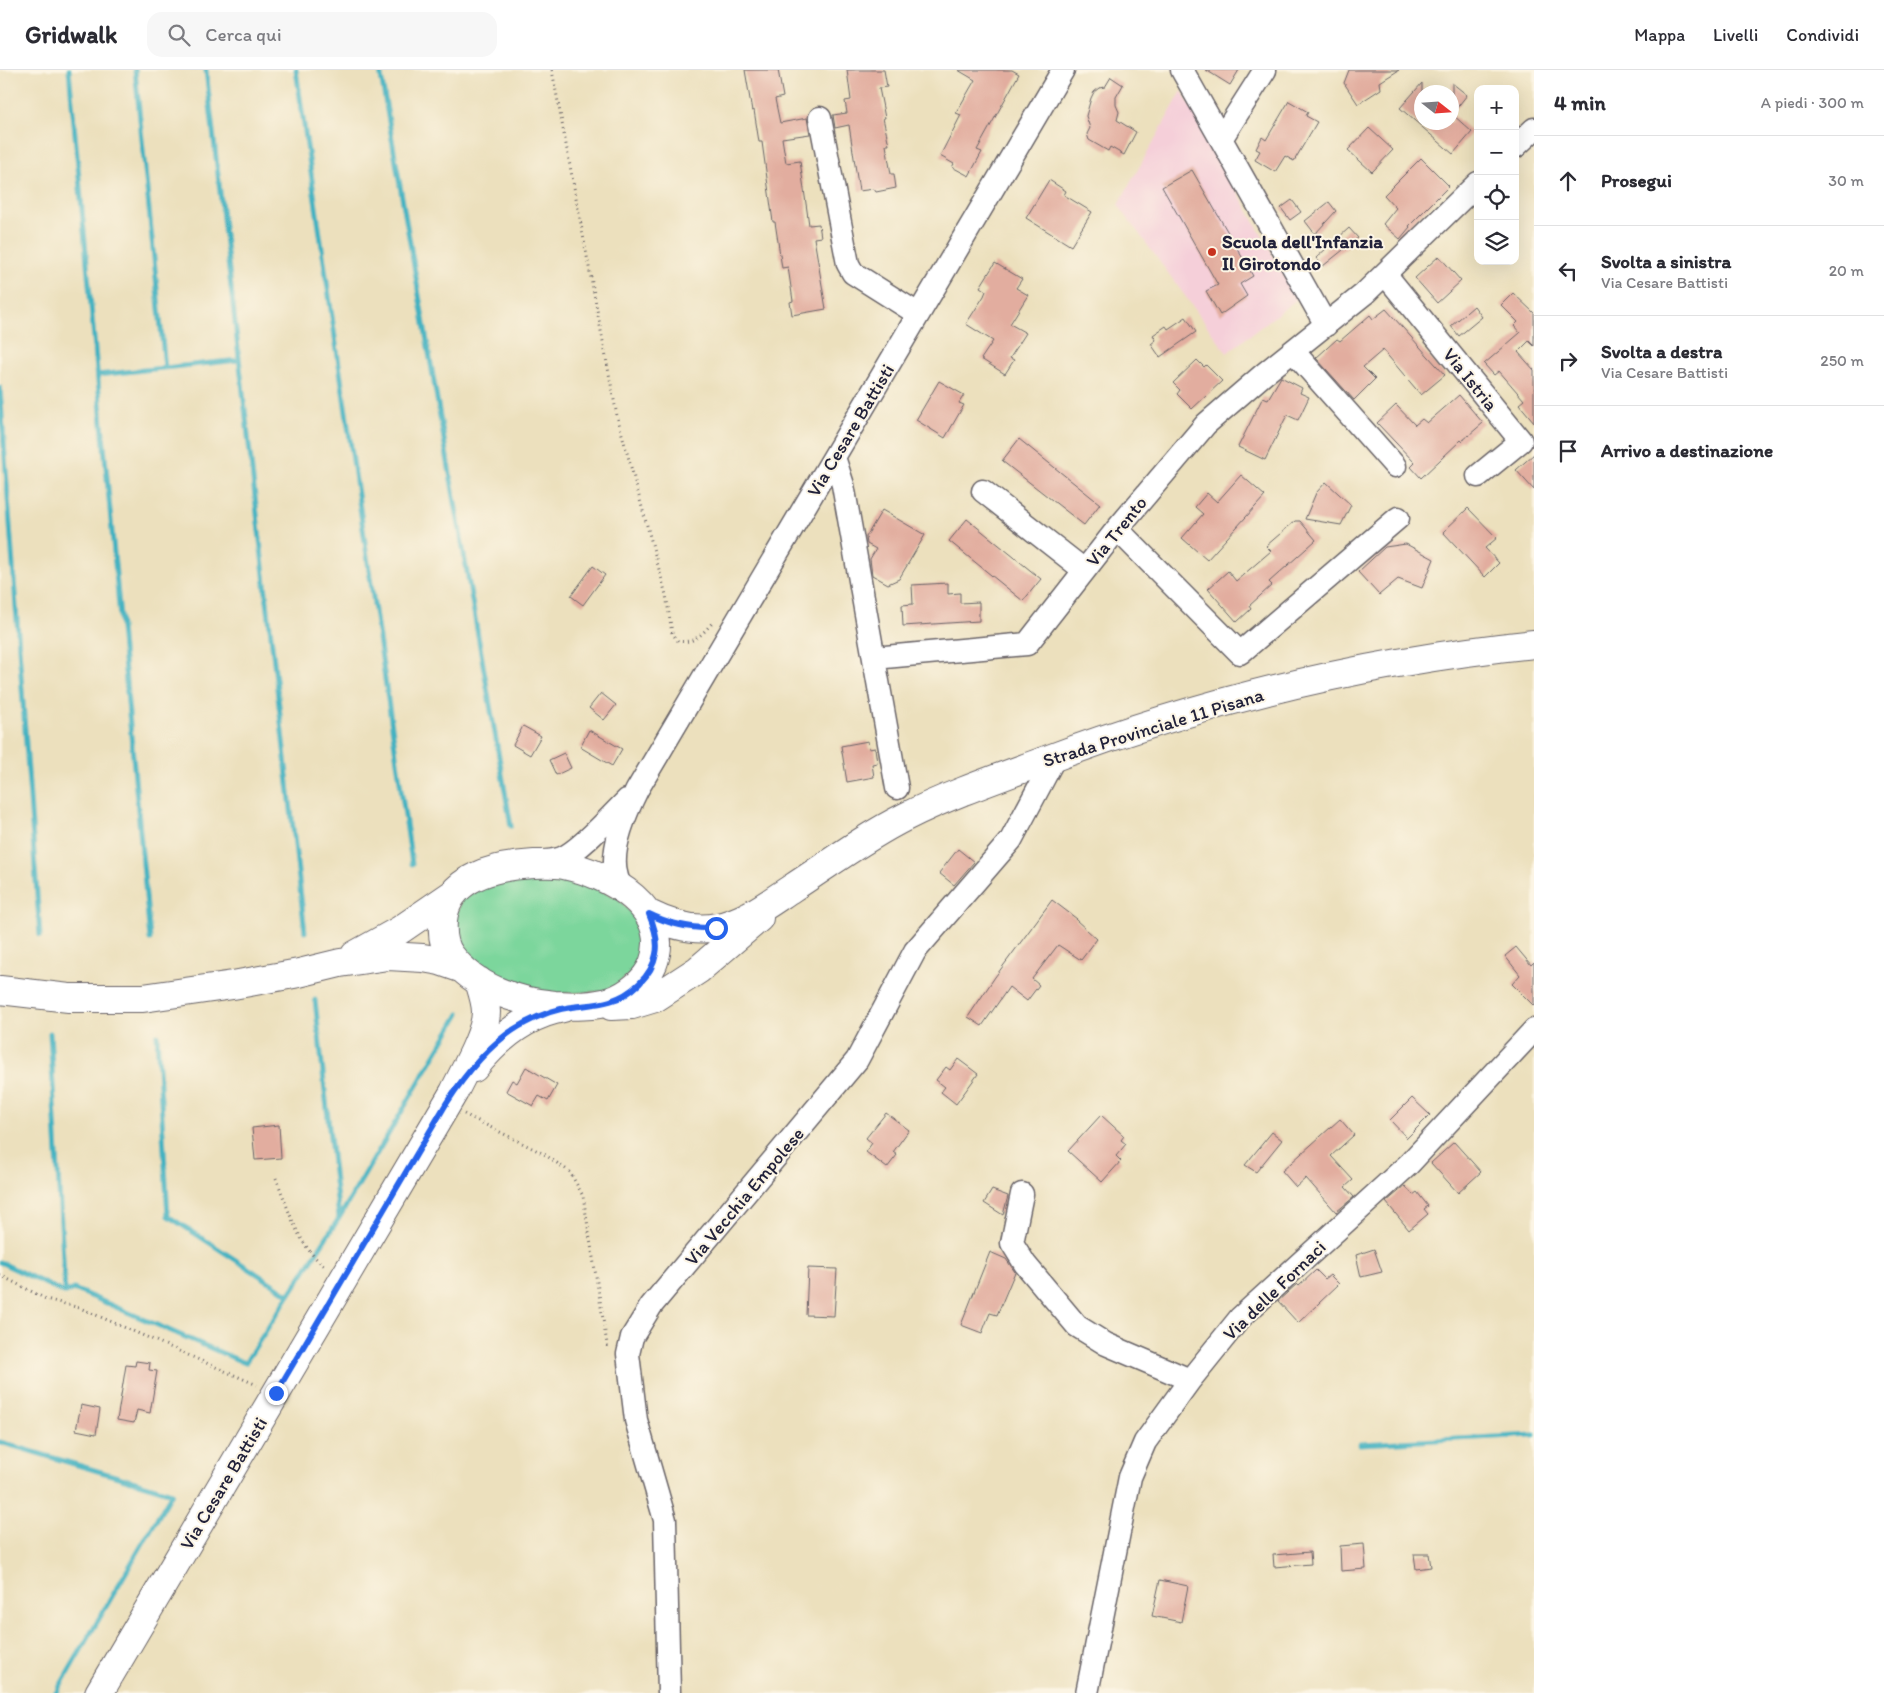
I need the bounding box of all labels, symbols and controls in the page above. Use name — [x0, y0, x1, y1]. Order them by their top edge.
search box — [147, 12, 497, 57]
text: Gridwalk — [25, 20, 117, 49]
icon: search — [165, 21, 193, 49]
text: Cerca qui — [205, 23, 282, 46]
text: Mappa — [1634, 24, 1685, 46]
text: Livelli — [1713, 24, 1758, 46]
text: Condividi — [1786, 24, 1859, 46]
north arrow — [1414, 85, 1459, 130]
map controls — [1474, 85, 1519, 265]
button: + — [1474, 85, 1519, 130]
text: 4 min — [1554, 90, 1606, 115]
text: A piedi · 300 m — [1761, 93, 1864, 112]
button: − — [1474, 130, 1519, 175]
icon: ahead — [1554, 167, 1582, 195]
text: Prosegui — [1601, 169, 1672, 192]
text: 30 m — [1828, 171, 1864, 190]
button: locate — [1474, 175, 1519, 220]
button: layers — [1474, 220, 1519, 265]
place label: Scuola dell'Infanzia Il Girotondo — [1222, 230, 1383, 275]
marker: Scuola dell'Infanzia Il Girotondo — [1206, 246, 1218, 258]
text: Svolta a sinistra — [1601, 250, 1731, 273]
icon: left — [1554, 257, 1582, 285]
text: 20 m — [1829, 261, 1864, 280]
text: Via Cesare Battisti — [1601, 273, 1728, 292]
text: Svolta a destra — [1601, 340, 1722, 363]
street label: Via Istria — [1438, 343, 1503, 416]
icon: right — [1554, 347, 1582, 375]
text: 250 m — [1820, 351, 1864, 370]
street label: Via Cesare Battisti — [802, 360, 899, 501]
text: Via Cesare Battisti — [1601, 363, 1728, 382]
icon: arrive — [1554, 437, 1582, 465]
text: Arrivo a destinazione — [1601, 439, 1773, 462]
street label: Via Trento — [1081, 491, 1152, 571]
street label: Strada Provinciale 11 Pisana — [1040, 683, 1266, 772]
route start — [705, 917, 728, 940]
street label: Via Vecchia Empolese — [680, 1122, 809, 1270]
street label: Via delle Fornaci — [1218, 1236, 1331, 1345]
route end — [265, 1382, 288, 1405]
street label: Via Cesare Battisti — [175, 1413, 272, 1554]

